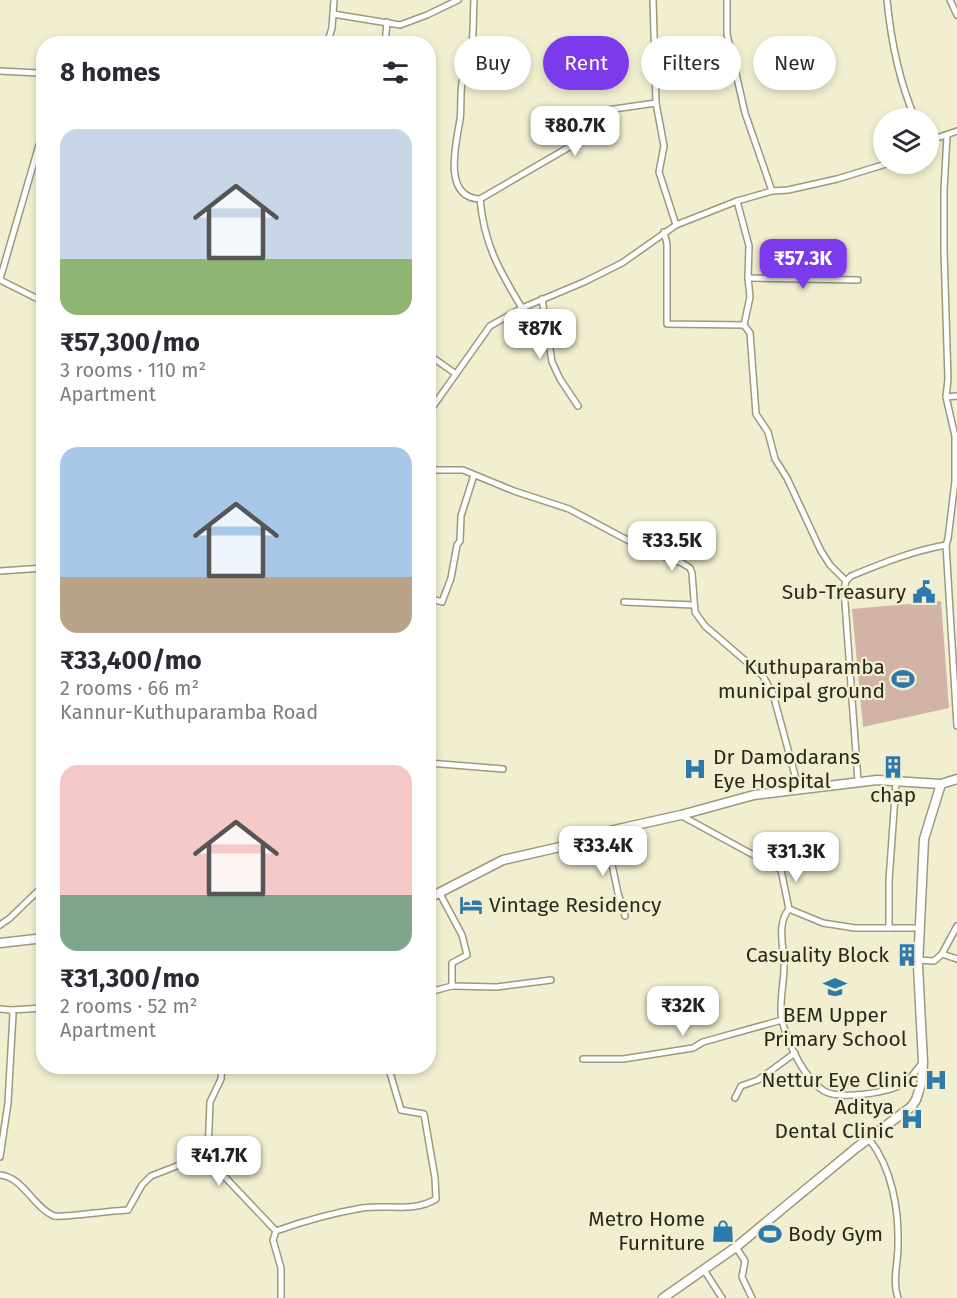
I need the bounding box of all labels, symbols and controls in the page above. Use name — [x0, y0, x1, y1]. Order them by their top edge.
chip: Buy — [454, 36, 531, 90]
chip: Rent — [543, 36, 629, 90]
chip: Filters — [641, 36, 741, 90]
chip: New — [753, 36, 836, 90]
icon: filters — [379, 56, 412, 89]
text: 8 homes — [60, 57, 160, 88]
pin: ₹80.7K — [526, 106, 624, 157]
map controls — [873, 108, 939, 174]
button: layers — [873, 108, 939, 174]
text: ₹80.7K — [545, 113, 605, 137]
icon: home — [182, 168, 290, 276]
pin: ₹57.3K — [754, 239, 852, 290]
text: ₹57.3K — [774, 246, 832, 270]
pin: ₹87K — [504, 309, 576, 360]
text: ₹87K — [518, 316, 562, 340]
text: ₹57,300/mo — [60, 327, 200, 358]
text: 3 rooms · 110 m² — [60, 358, 206, 382]
text: Apartment — [60, 382, 156, 406]
icon: home — [182, 486, 290, 594]
pin: ₹33.5K — [623, 521, 721, 572]
text: ₹33.5K — [642, 528, 702, 552]
place label: Sub-Treasury — [782, 579, 907, 605]
public building icon: Sub-Treasury — [911, 579, 937, 605]
text: ₹33,400/mo — [60, 645, 202, 676]
place label: Kuthuparamba municipal ground — [718, 654, 885, 704]
sports icon: Kuthuparamba municipal ground — [890, 666, 916, 692]
text: 2 rooms · 66 m² — [60, 676, 199, 700]
text: Kannur-Kuthuparamba Road — [60, 700, 318, 724]
place label: Dr Damodarans Eye Hospital — [713, 744, 860, 794]
building icon: chap — [880, 754, 906, 780]
hospital icon: Dr Damodarans Eye Hospital — [682, 756, 708, 782]
place label: chap — [870, 782, 916, 808]
icon: home — [182, 804, 290, 912]
pin: ₹33.4K — [554, 826, 652, 877]
pin: ₹31.3K — [747, 832, 845, 883]
text: ₹33.4K — [573, 833, 633, 857]
text: ₹31.3K — [767, 839, 825, 863]
hotel icon: Vintage Residency — [458, 892, 484, 918]
place label: Vintage Residency — [489, 892, 662, 918]
place label: Casuality Block — [746, 942, 889, 968]
building icon: Casuality Block — [894, 942, 920, 968]
text: ₹31,300/mo — [60, 963, 200, 994]
school or university icon: BEM Upper Primary School — [822, 974, 848, 1000]
pin: ₹32K — [647, 986, 719, 1037]
text: ₹32K — [661, 993, 705, 1017]
text: 2 rooms · 52 m² — [60, 994, 198, 1018]
place label: BEM Upper Primary School — [763, 1002, 907, 1052]
text: Apartment — [60, 1018, 156, 1042]
place label: Nettur Eye Clinic — [761, 1067, 918, 1093]
hospital icon: Nettur Eye Clinic — [923, 1067, 949, 1093]
place label: Aditya Dental Clinic — [774, 1094, 894, 1144]
hospital icon: Aditya Dental Clinic — [899, 1106, 925, 1132]
pin: ₹41.7K — [170, 1136, 268, 1187]
text: ₹41.7K — [191, 1143, 247, 1167]
place label: Metro Home Furniture — [588, 1206, 705, 1256]
shop icon: Metro Home Furniture — [710, 1218, 736, 1244]
sports icon: Body Gym — [757, 1221, 783, 1247]
place label: Body Gym — [788, 1221, 883, 1247]

